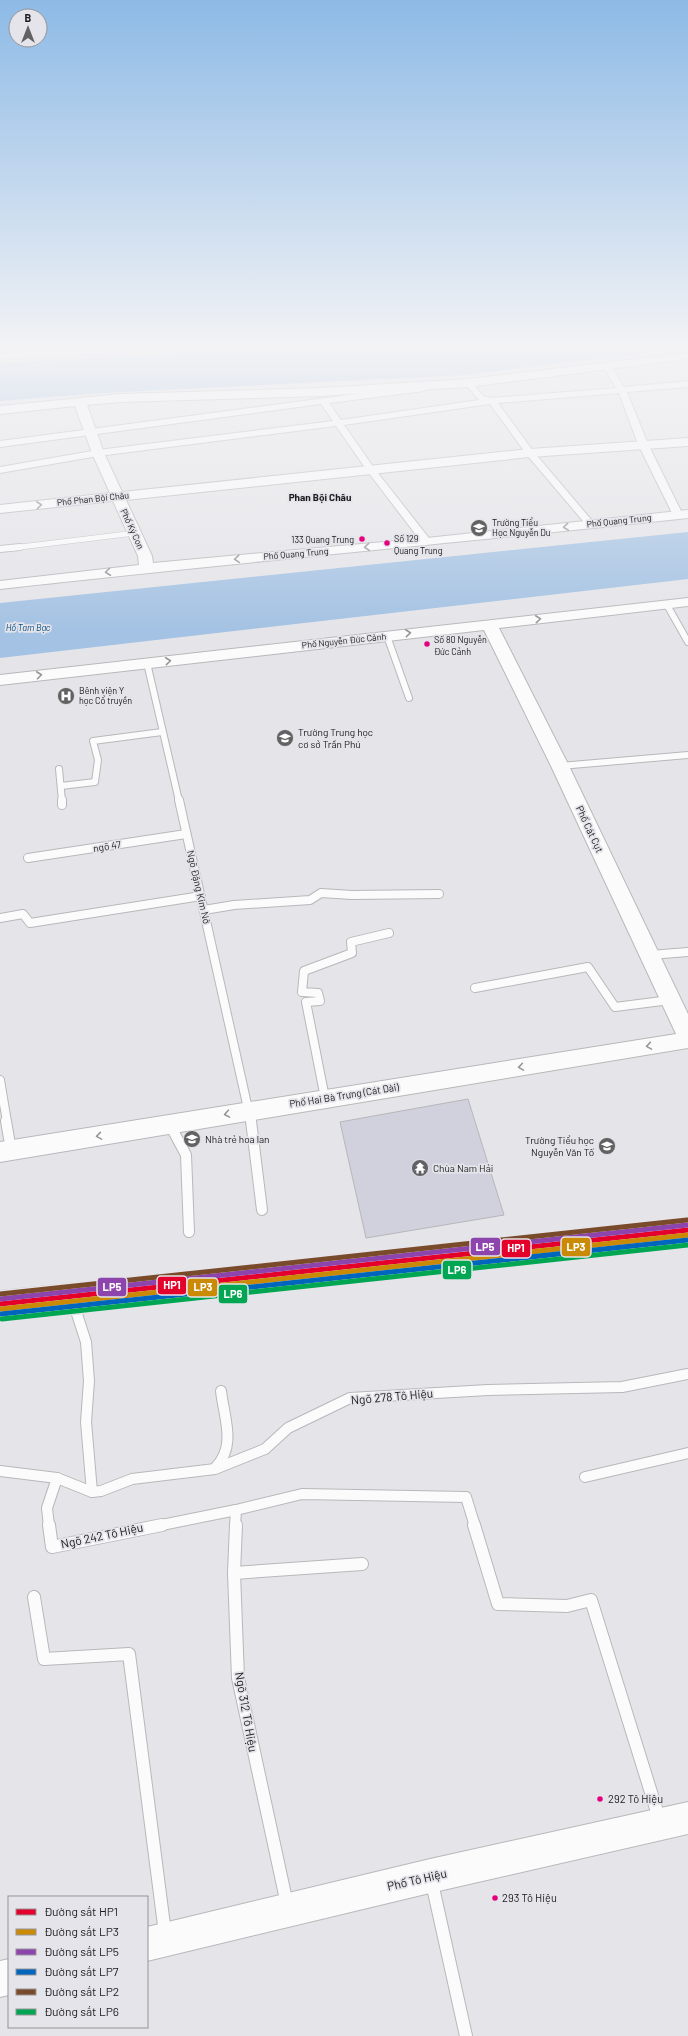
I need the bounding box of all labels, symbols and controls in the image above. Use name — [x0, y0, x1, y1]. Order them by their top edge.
north arrow — [8, 8, 48, 48]
text: B — [25, 11, 32, 24]
street label: Phố Phan Bội Châu — [56, 489, 130, 508]
district label: Phan Bội Châu — [289, 491, 351, 503]
one-way arrow — [36, 501, 42, 510]
street label: Phố Ký Con — [118, 507, 147, 551]
street label: Phố Quang Trung — [586, 512, 652, 529]
place label: Trường Tiểu Học Nguyễn Du — [492, 517, 551, 538]
school or university icon: Trường Tiểu Học Nguyễn Du — [469, 518, 489, 538]
one-way arrow — [563, 523, 569, 532]
place label: Số 129 Quang Trung — [394, 533, 443, 556]
place label: 133 Quang Trung — [291, 534, 354, 545]
marker: 133 Quang Trung — [357, 534, 367, 544]
marker: Số 129 Quang Trung — [382, 538, 392, 548]
one-way arrow — [364, 543, 370, 552]
street label: Phố Quang Trung — [263, 545, 329, 562]
one-way arrow — [234, 555, 240, 564]
one-way arrow — [105, 568, 111, 577]
one-way arrow — [535, 615, 541, 624]
water label: Hồ Tam Bạc — [6, 622, 51, 633]
one-way arrow — [405, 629, 411, 638]
street label: Phố Nguyễn Đức Cảnh — [301, 631, 387, 650]
place label: Số 80 Nguyễn Đức Cảnh — [434, 634, 487, 657]
marker: Số 80 Nguyễn Đức Cảnh — [422, 639, 432, 649]
one-way arrow — [165, 656, 171, 665]
one-way arrow — [36, 671, 42, 680]
place label: Bênh viện Y học Cổ truyền — [79, 685, 132, 706]
hospital icon: Bênh viện Y học Cổ truyền — [56, 686, 76, 706]
place label: Trường Trung học cơ sở Trần Phú — [298, 726, 373, 750]
school or university icon: Trường Trung học cơ sở Trần Phú — [275, 728, 295, 748]
street label: Phố Cát Cụt — [574, 804, 606, 855]
street label: ngõ 47 — [92, 838, 122, 854]
street label: Ngõ Đặng Kim Nở — [185, 849, 213, 925]
one-way arrow — [646, 1041, 653, 1050]
one-way arrow — [518, 1062, 524, 1070]
street label: Phố Hai Bà Trưng (Cát Dài) — [288, 1080, 400, 1110]
one-way arrow — [224, 1109, 230, 1118]
school or university icon: Nhà trẻ hoa lan — [182, 1129, 202, 1149]
one-way arrow — [96, 1131, 102, 1140]
place label: Nhà trẻ hoa lan — [205, 1133, 270, 1145]
place label: Trường Tiểu học Nguyễn Văn Tố — [525, 1134, 595, 1158]
school or university icon: Trường Tiểu học Nguyễn Văn Tố — [597, 1136, 617, 1156]
temple icon: Chùa Nam Hải — [410, 1158, 430, 1178]
place label: Chùa Nam Hải — [433, 1162, 493, 1174]
line badge: LP5 — [470, 1237, 501, 1256]
line badge: LP3 — [561, 1237, 591, 1257]
line badge: HP1 — [501, 1239, 531, 1258]
text: LP5 — [476, 1240, 494, 1253]
text: LP3 — [567, 1240, 585, 1253]
text: HP1 — [507, 1241, 525, 1254]
line badge: LP6 — [442, 1260, 472, 1280]
text: LP6 — [448, 1263, 466, 1276]
line badge: HP1 — [157, 1276, 187, 1295]
line badge: LP5 — [97, 1277, 127, 1297]
text: HP1 — [163, 1278, 181, 1291]
line badge: LP3 — [187, 1278, 218, 1297]
text: LP5 — [103, 1280, 121, 1293]
text: LP3 — [194, 1280, 212, 1293]
line badge: LP6 — [218, 1284, 248, 1304]
text: LP6 — [224, 1287, 242, 1300]
street label: Ngõ 278 Tô Hiệu — [350, 1385, 434, 1407]
street label: Ngõ 242 Tô Hiệu — [59, 1519, 144, 1551]
street label: Ngõ 312 Tô Hiệu — [233, 1671, 261, 1753]
place label: 292 Tô Hiệu — [608, 1792, 663, 1805]
marker: 292 Tô Hiệu — [595, 1794, 605, 1804]
street label: Phố Tô Hiệu — [386, 1865, 448, 1893]
place label: 293 Tô Hiệu — [502, 1891, 557, 1904]
marker: 293 Tô Hiệu — [490, 1893, 500, 1903]
legend — [8, 1896, 148, 2028]
text: Đường sắt HP1 — [44, 1904, 118, 1918]
text: Đường sắt LP3 — [44, 1924, 119, 1938]
text: Đường sắt LP5 — [44, 1944, 119, 1958]
text: Đường sắt LP7 — [44, 1964, 119, 1978]
text: Đường sắt LP2 — [44, 1984, 119, 1998]
text: Đường sắt LP6 — [44, 2004, 119, 2018]

